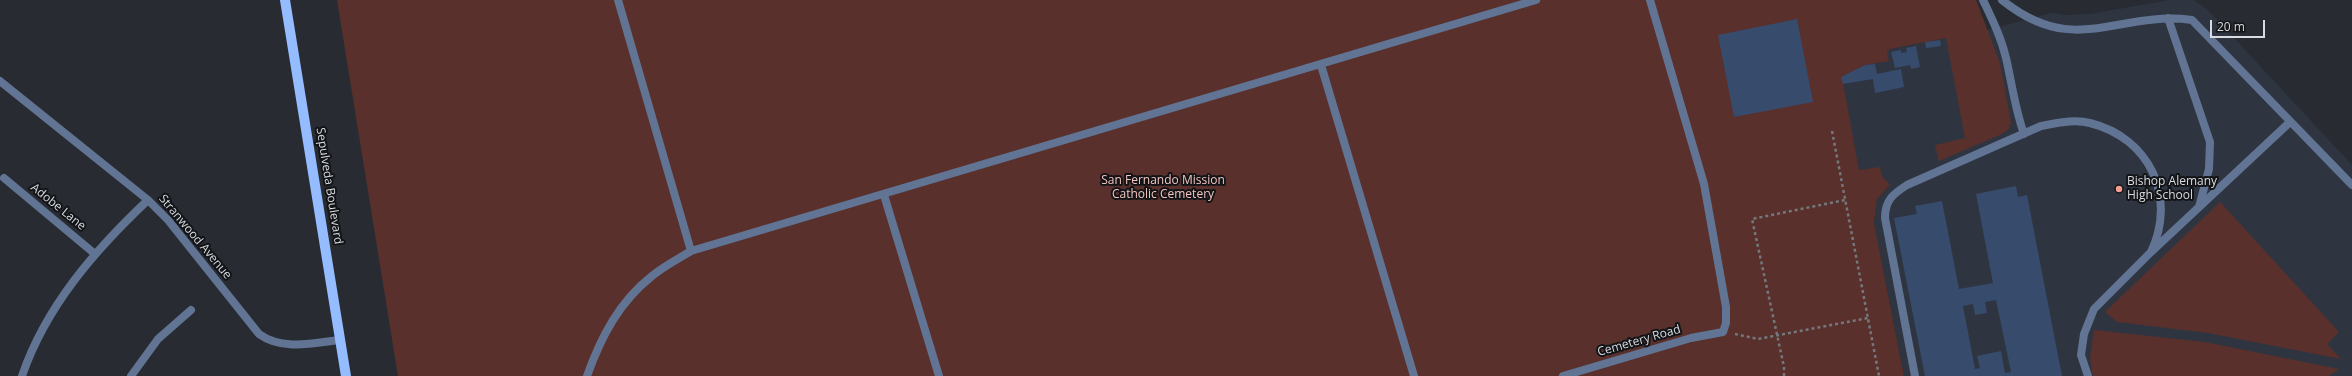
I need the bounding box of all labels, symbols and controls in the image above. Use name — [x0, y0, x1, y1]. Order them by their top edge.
scale bar — [2212, 12, 2267, 38]
text: 20 m — [2217, 18, 2245, 35]
street label: Sepulveda Boulevard — [313, 127, 345, 245]
park label: San Fernando Mission Catholic Cemetery — [1101, 174, 1225, 202]
place label: Bishop Alemany High School — [2127, 175, 2217, 203]
street label: Adobe Lane — [28, 181, 88, 233]
marker: Bishop Alemany High School — [2114, 184, 2124, 194]
street label: Stranwood Avenue — [155, 192, 235, 282]
street label: Cemetery Road — [1596, 322, 1682, 360]

